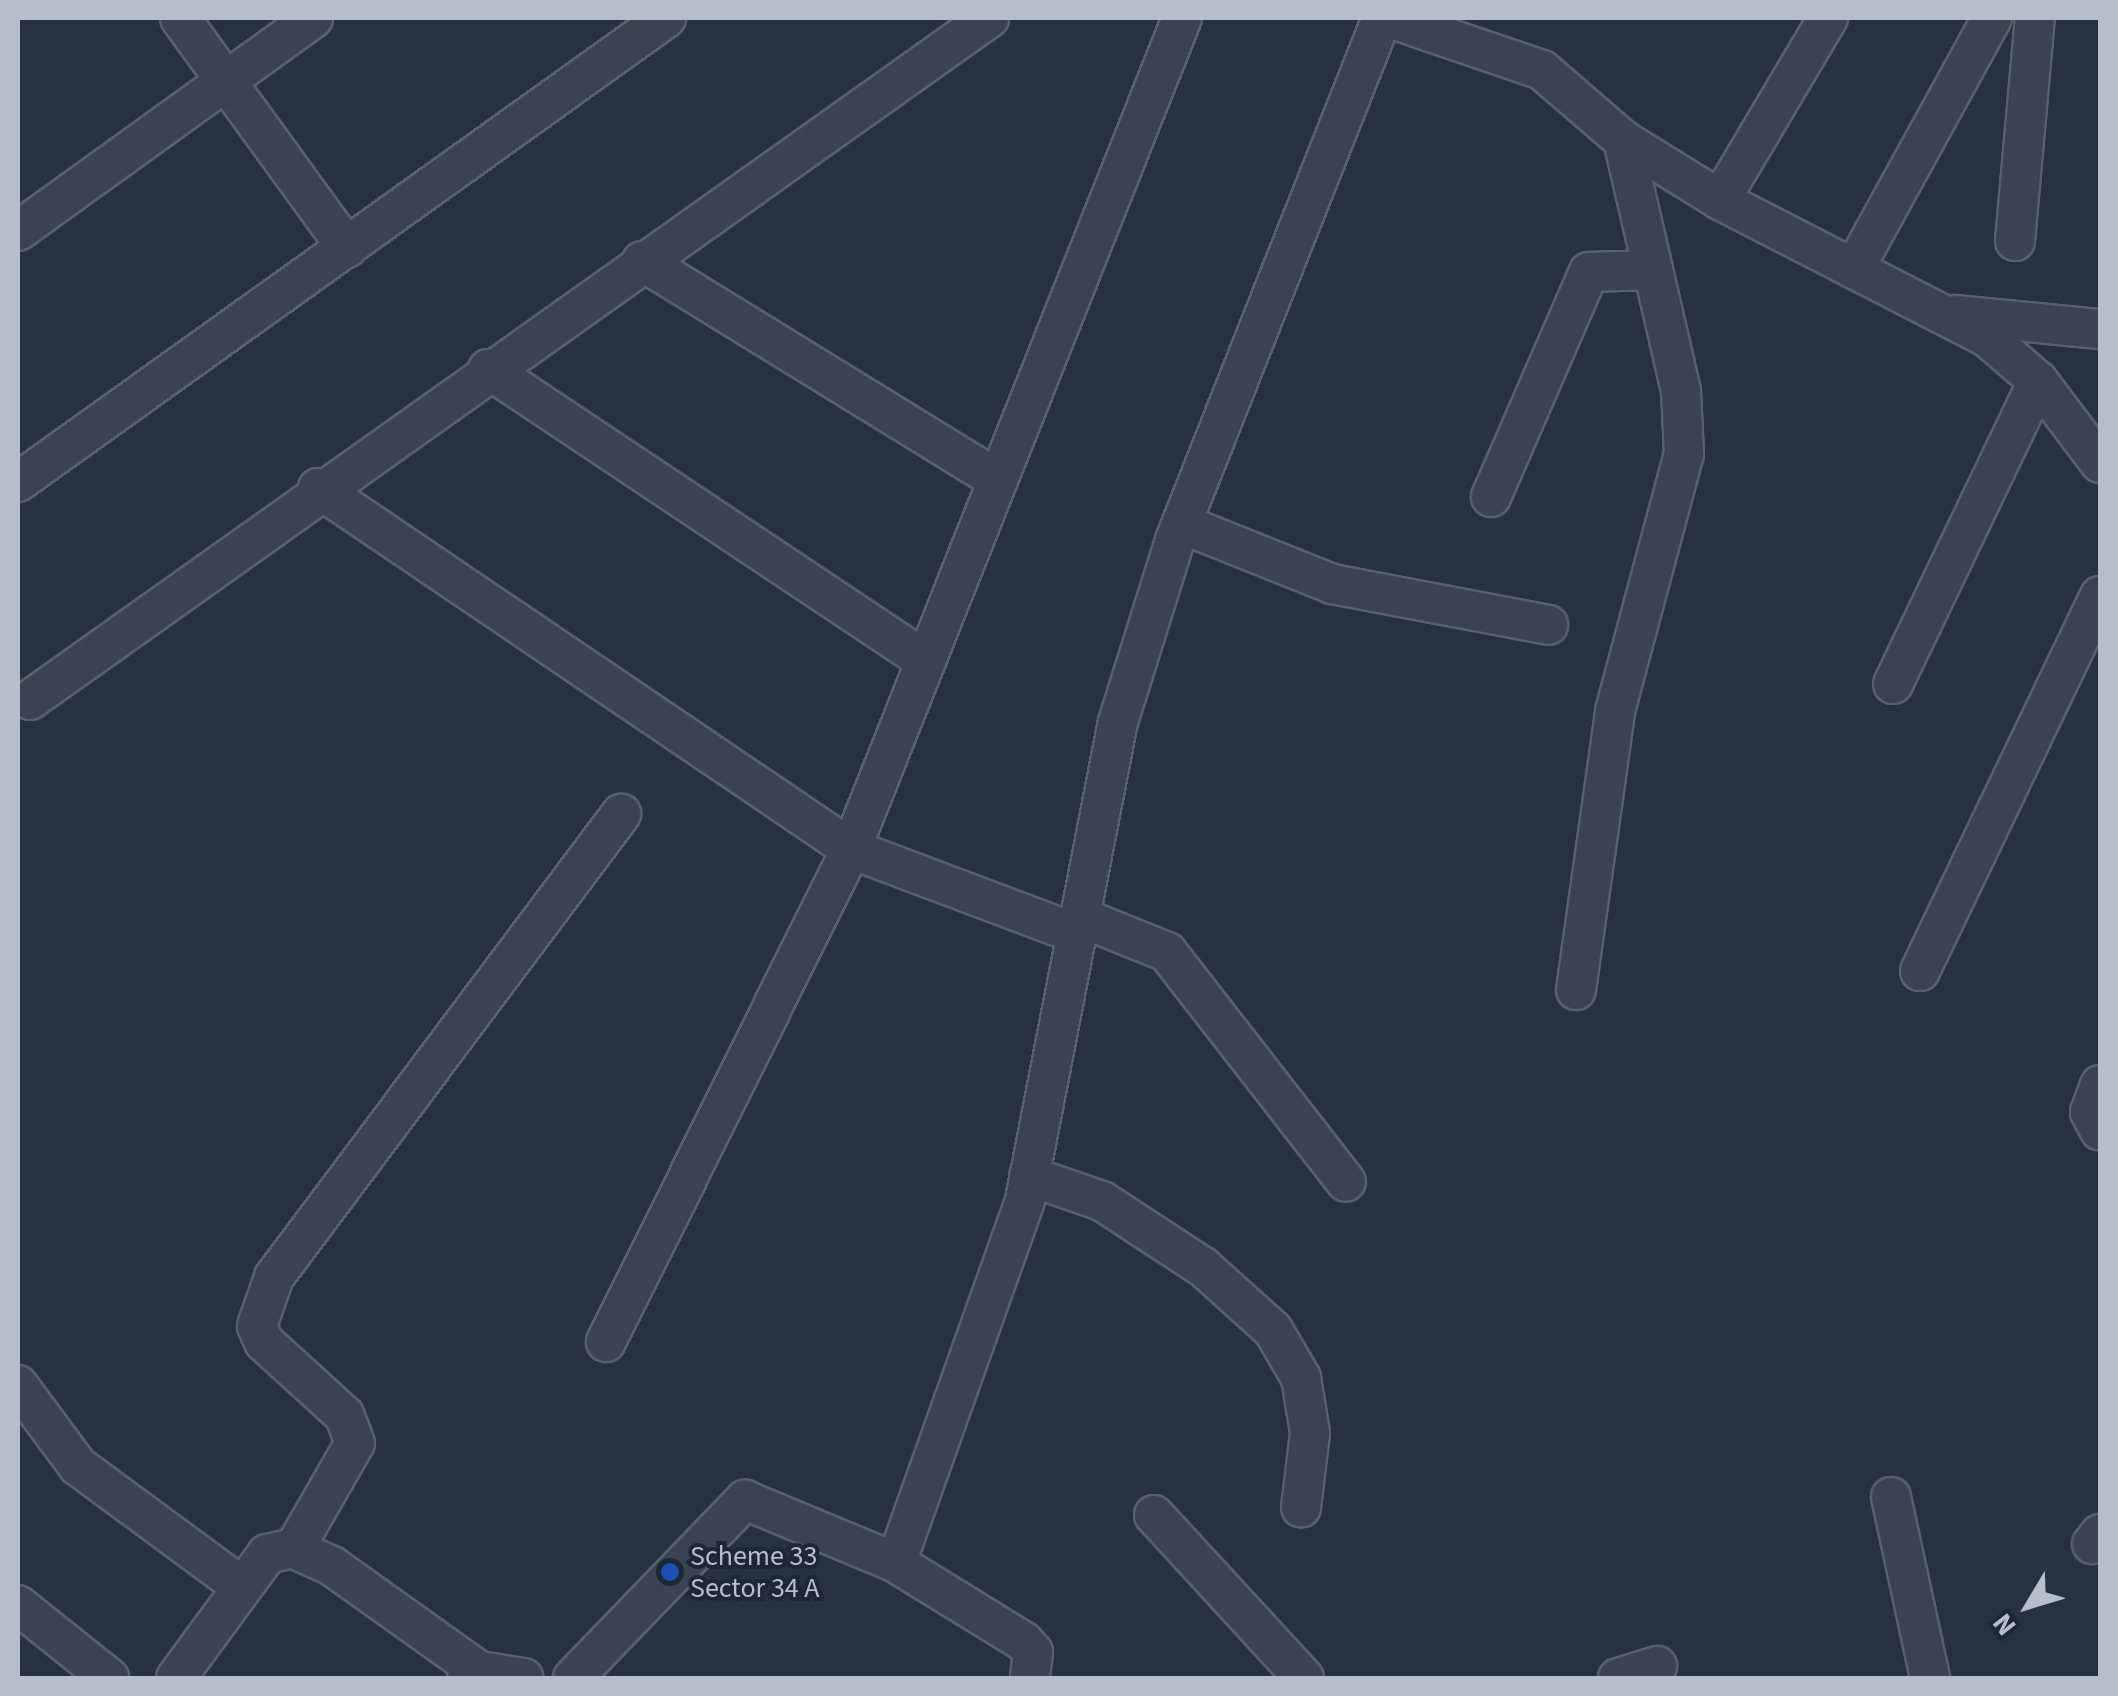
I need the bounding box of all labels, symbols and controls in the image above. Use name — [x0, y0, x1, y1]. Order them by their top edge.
place label: Scheme 33 Sector 34 A — [690, 1539, 820, 1605]
north arrow — [1978, 1556, 2078, 1656]
marker: Scheme 33 Sector 34 A — [659, 1561, 681, 1583]
text: N — [1983, 1605, 2026, 1644]

